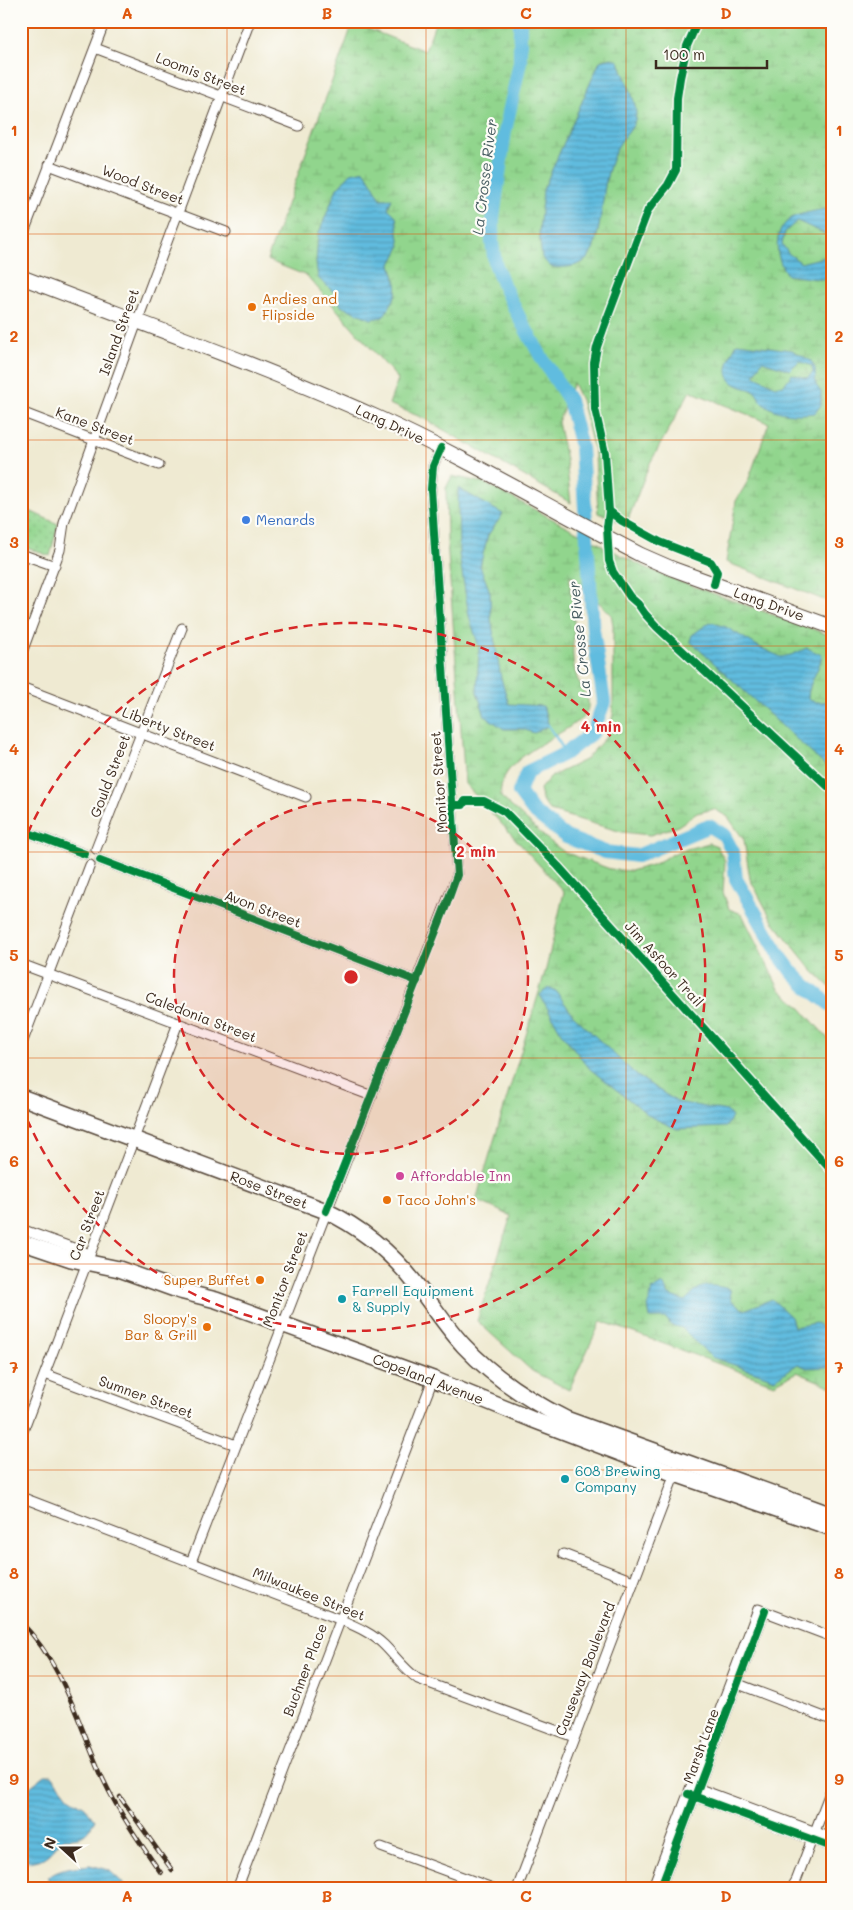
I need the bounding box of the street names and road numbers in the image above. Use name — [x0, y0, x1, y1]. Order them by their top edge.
street label: Loomis Street — [153, 48, 249, 99]
street label: Wood Street — [99, 160, 187, 209]
street label: Island Street — [94, 286, 143, 378]
street label: Lang Drive — [353, 399, 428, 448]
street label: Kane Street — [53, 402, 137, 449]
street label: Lang Drive — [731, 582, 807, 625]
street label: Liberty Street — [120, 702, 219, 755]
street label: Monitor Street — [425, 730, 452, 834]
street label: Gould Street — [85, 731, 134, 820]
street label: Avon Street — [222, 885, 304, 932]
street label: Jim Asfoor Trail — [621, 917, 708, 1011]
street label: Caledonia Street — [143, 987, 260, 1047]
street label: Rose Street — [228, 1166, 311, 1213]
street label: Car Street — [64, 1187, 109, 1263]
street label: Monitor Street — [257, 1228, 312, 1330]
street label: Copeland Avenue — [370, 1349, 486, 1408]
street label: Sumner Street — [96, 1371, 196, 1422]
street label: Milwaukee Street — [250, 1562, 368, 1625]
street label: Causeway Boulevard — [550, 1599, 619, 1739]
street label: Buchner Place — [278, 1621, 331, 1719]
street label: Marsh Lane — [678, 1706, 723, 1786]

